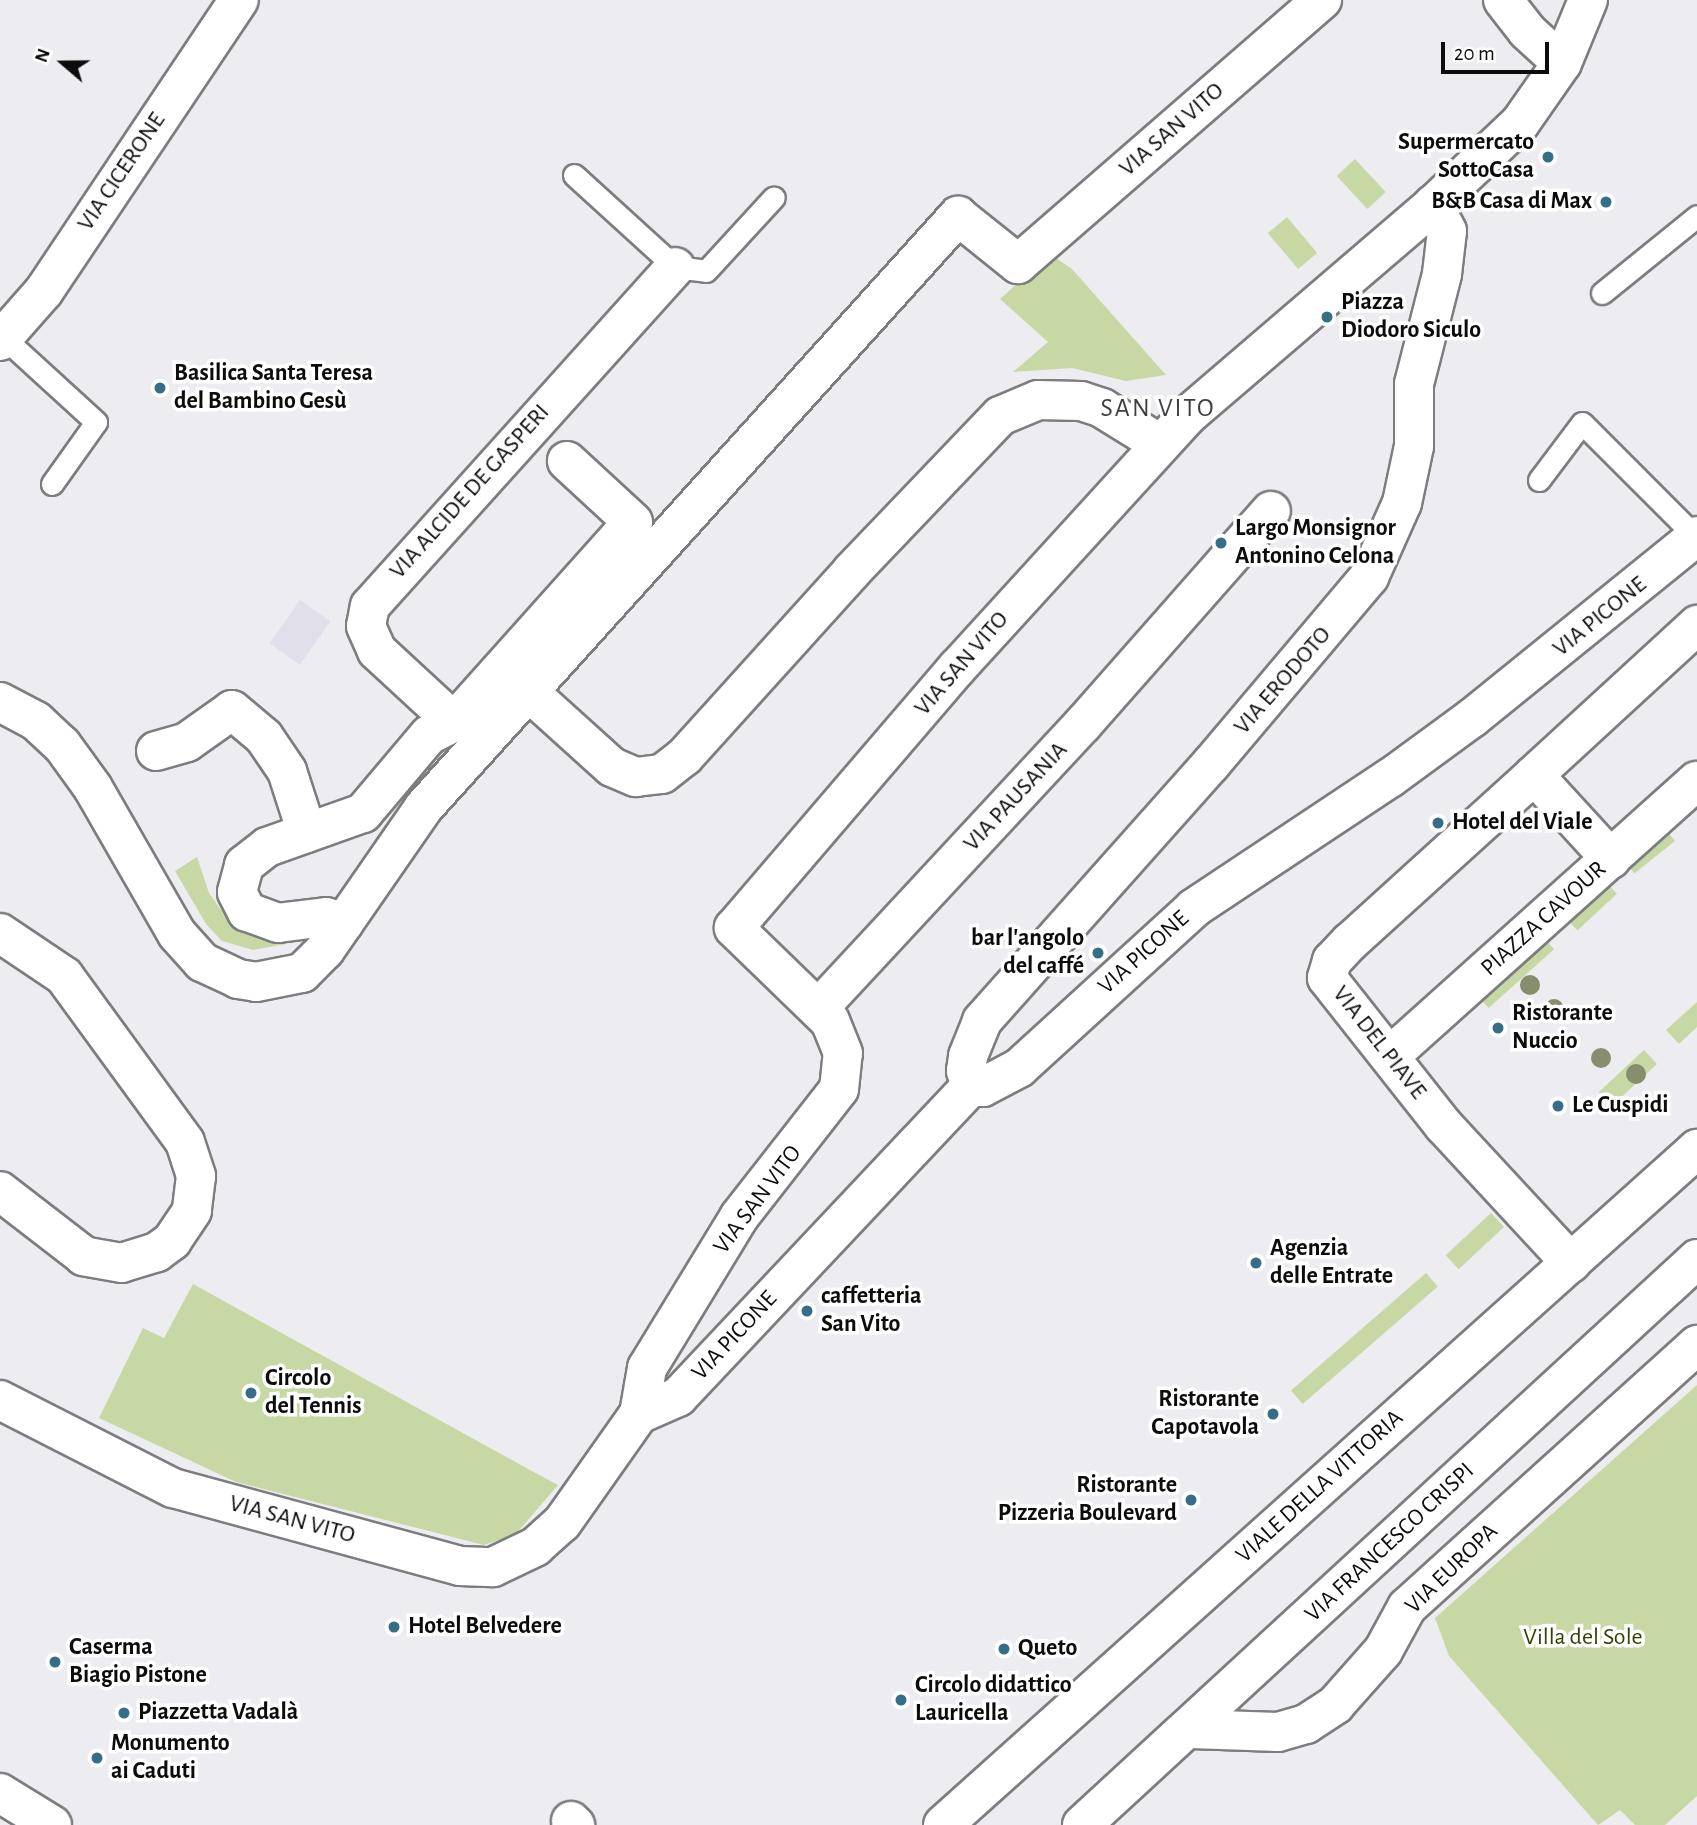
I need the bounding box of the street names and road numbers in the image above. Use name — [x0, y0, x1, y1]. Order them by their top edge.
street label: VIA SAN VITO — [1114, 77, 1230, 183]
street label: VIA CICERONE — [72, 107, 172, 237]
street label: VIA ALCIDE DE GASPERI — [384, 399, 556, 585]
street label: VIA PICONE — [1547, 571, 1653, 663]
street label: VIA SAN VITO — [909, 606, 1015, 722]
street label: VIA ERODOTO — [1228, 621, 1338, 741]
street label: VIA PAUSANIA — [958, 736, 1074, 858]
street label: PIAZZA CAVOUR — [1475, 855, 1613, 983]
street label: VIA PICONE — [1093, 905, 1195, 1001]
street label: VIA DEL PIAVE — [1326, 980, 1432, 1106]
street label: VIA SAN VITO — [708, 1140, 808, 1260]
street label: VIA PICONE — [686, 1285, 784, 1387]
street label: VIALE DELLA VITTORIA — [1230, 1404, 1410, 1570]
street label: VIA FRANCESCO CRISPI — [1299, 1457, 1481, 1629]
street label: VIA SAN VITO — [226, 1489, 358, 1551]
street label: VIA EUROPA — [1400, 1518, 1504, 1620]

